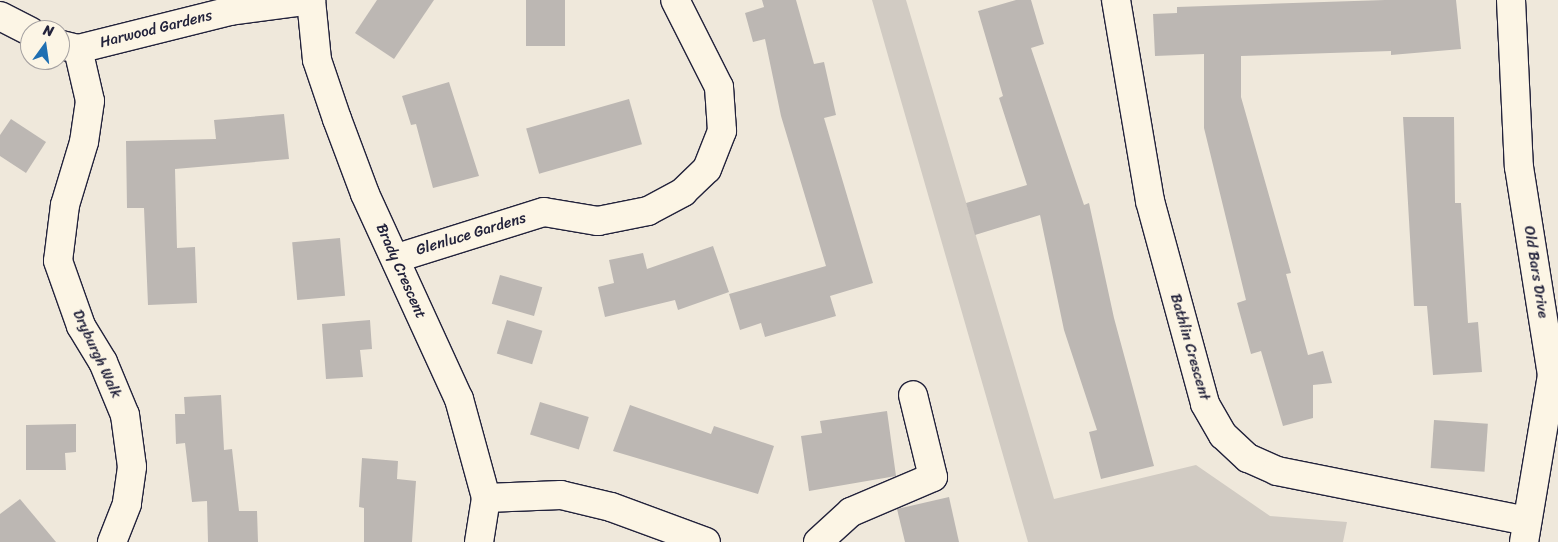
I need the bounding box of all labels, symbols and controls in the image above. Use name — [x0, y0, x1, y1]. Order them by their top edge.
street label: Harwood Gardens — [98, 6, 214, 52]
text: N — [41, 18, 56, 44]
north arrow — [20, 20, 70, 70]
street label: Glenluce Gardens — [414, 209, 528, 259]
street label: Brady Crescent — [372, 220, 430, 322]
street label: Old Bars Drive — [1520, 224, 1552, 320]
street label: Bathlin Crescent — [1166, 291, 1214, 403]
street label: Dryburgh Walk — [69, 307, 125, 401]

